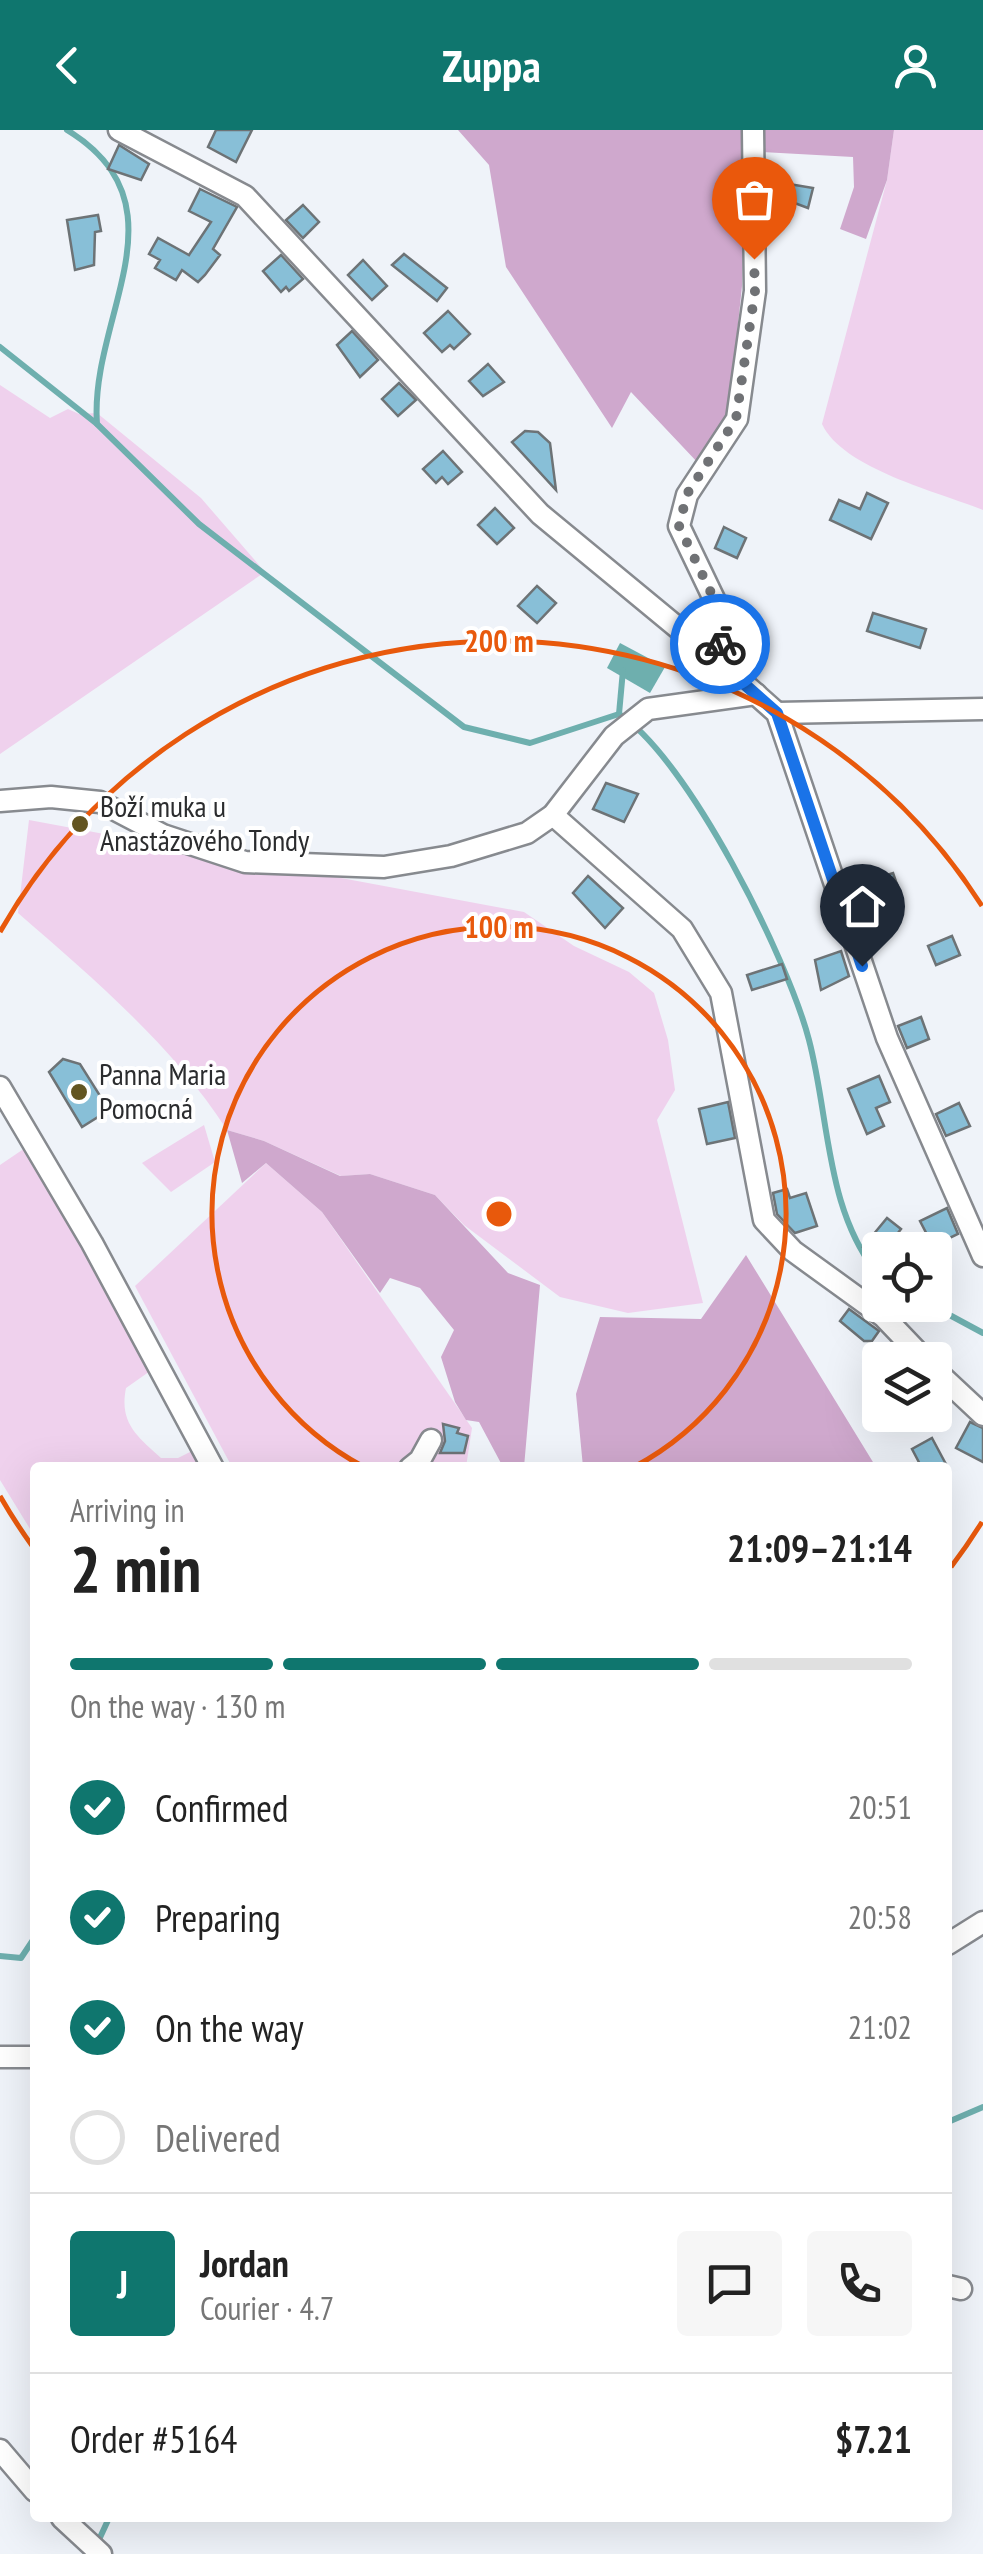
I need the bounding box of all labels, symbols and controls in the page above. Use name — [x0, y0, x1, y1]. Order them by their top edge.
text: Zuppa — [442, 36, 541, 94]
icon: back — [40, 38, 95, 93]
icon: person — [888, 38, 943, 93]
pin — [712, 157, 797, 260]
icon: bag — [727, 172, 782, 227]
courier — [670, 594, 770, 694]
icon: bike — [693, 617, 748, 672]
text: 200 m — [464, 621, 534, 660]
place label: Boží muka u Anastázového Tondy — [100, 786, 310, 859]
marker: Boží muka u Anastázového Tondy — [69, 813, 91, 835]
pin — [820, 864, 905, 967]
icon: home — [835, 879, 890, 934]
text: 100 m — [464, 907, 534, 946]
place label: Panna Maria Pomocná — [99, 1054, 226, 1127]
marker: Panna Maria Pomocná — [68, 1081, 90, 1103]
centre of rings — [481, 1196, 517, 1232]
map controls — [862, 1232, 952, 1432]
button: locate — [862, 1232, 952, 1322]
button: layers — [862, 1342, 952, 1432]
text: Arriving in — [70, 1489, 185, 1531]
text: 21:09–21:14 — [727, 1523, 912, 1572]
text: 2 min — [70, 1526, 201, 1610]
text: On the way · 130 m — [70, 1685, 285, 1727]
icon: check — [70, 1780, 125, 1835]
text: Confirmed — [155, 1783, 288, 1832]
text: 20:51 — [848, 1786, 912, 1828]
icon: check — [70, 1890, 125, 1945]
text: Preparing — [155, 1893, 281, 1942]
text: 20:58 — [848, 1896, 912, 1938]
icon: check — [70, 2000, 125, 2055]
text: On the way — [155, 2003, 303, 2052]
text: 21:02 — [848, 2006, 912, 2048]
text: Delivered — [155, 2113, 281, 2162]
button: chat — [677, 2231, 782, 2336]
button: phone — [807, 2231, 912, 2336]
text: Jordan — [200, 2238, 289, 2287]
text: J — [117, 2259, 128, 2308]
text: Courier · 4.7 — [200, 2287, 334, 2329]
text: Order #5164 — [70, 2414, 237, 2463]
text: $7.21 — [835, 2414, 912, 2463]

